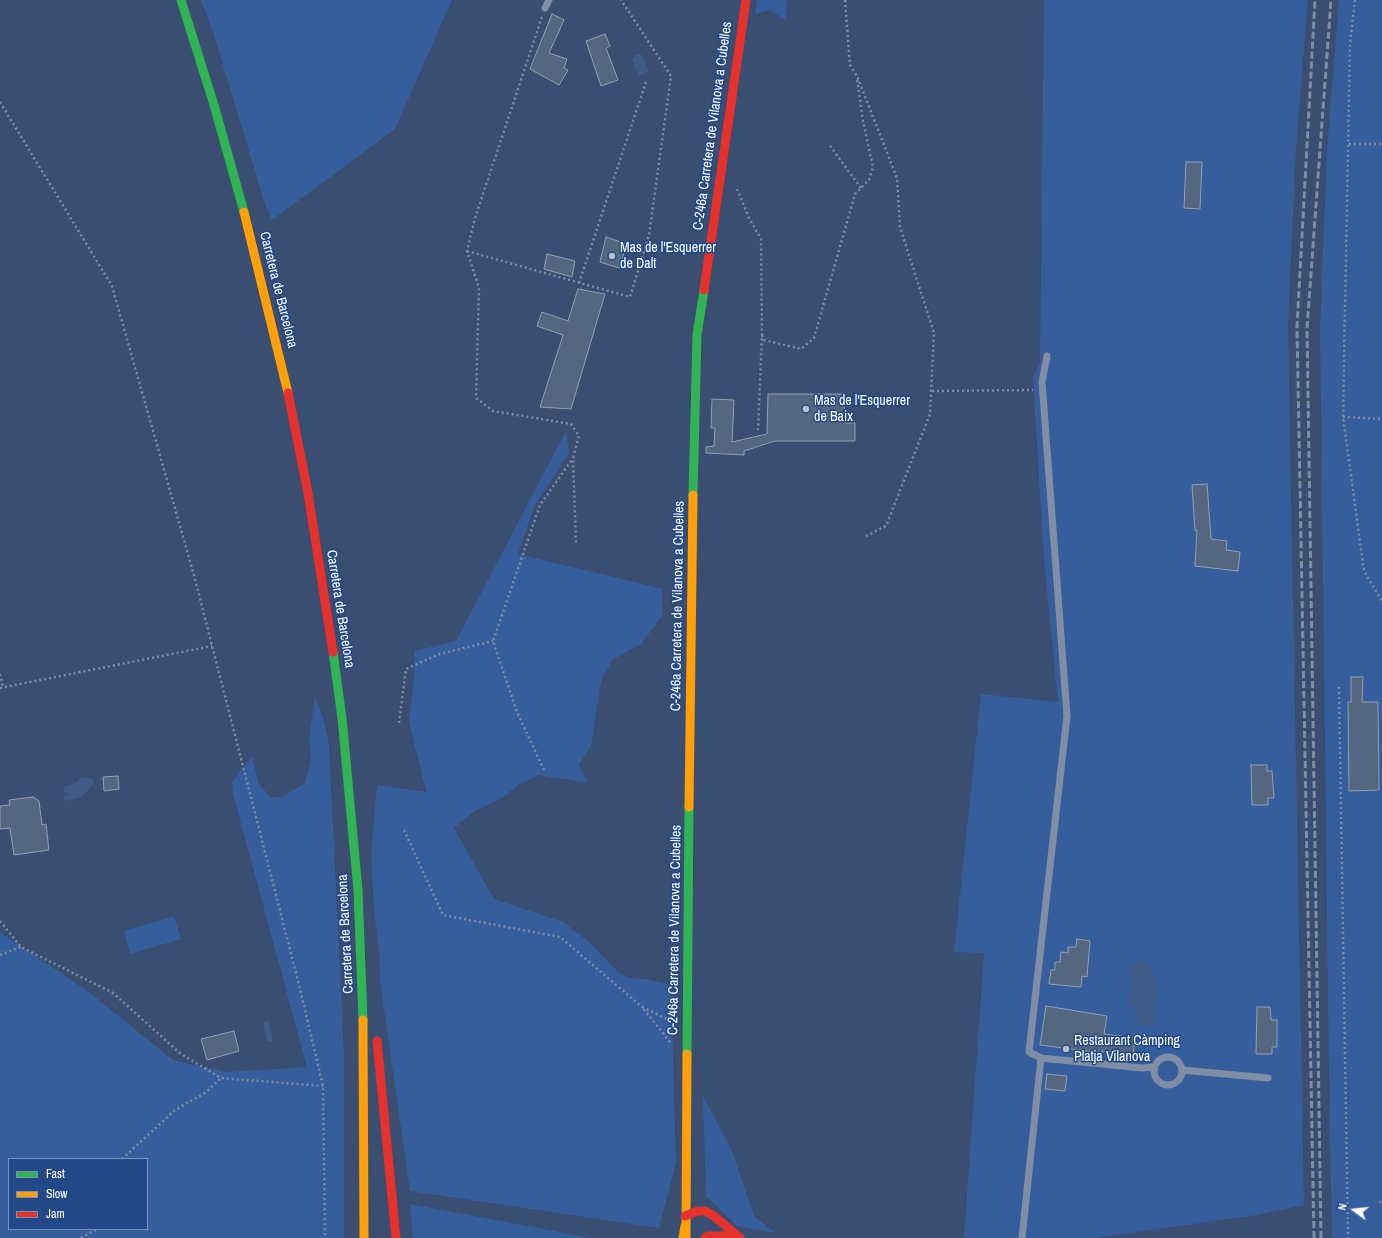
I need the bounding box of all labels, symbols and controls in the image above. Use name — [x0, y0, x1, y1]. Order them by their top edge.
street label: C-246a Carretera de Vilanova a Cubelles — [690, 21, 736, 231]
street label: Carretera de Barcelona — [255, 230, 301, 350]
place label: Mas de l'Esquerrer de Dalt — [620, 240, 716, 272]
marker: Mas de l'Esquerrer de Dalt — [607, 251, 617, 261]
place label: Mas de l'Esquerrer de Baix — [814, 393, 910, 426]
marker: Mas de l'Esquerrer de Baix — [801, 404, 811, 414]
street label: C-246a Carretera de Vilanova a Cubelles — [668, 501, 688, 711]
street label: Carretera de Barcelona — [322, 549, 358, 669]
street label: C-246a Carretera de Vilanova a Cubelles — [665, 825, 685, 1035]
street label: Carretera de Barcelona — [334, 874, 358, 994]
place label: Restaurant Càmping Platja Vilanova — [1074, 1033, 1180, 1066]
marker: Restaurant Càmping Platja Vilanova — [1061, 1044, 1071, 1054]
legend — [8, 1158, 148, 1230]
text: Fast — [46, 1166, 65, 1182]
text: Slow — [46, 1186, 67, 1202]
north arrow — [1334, 1190, 1374, 1230]
text: N — [1335, 1202, 1350, 1212]
text: Jam — [46, 1206, 65, 1222]

